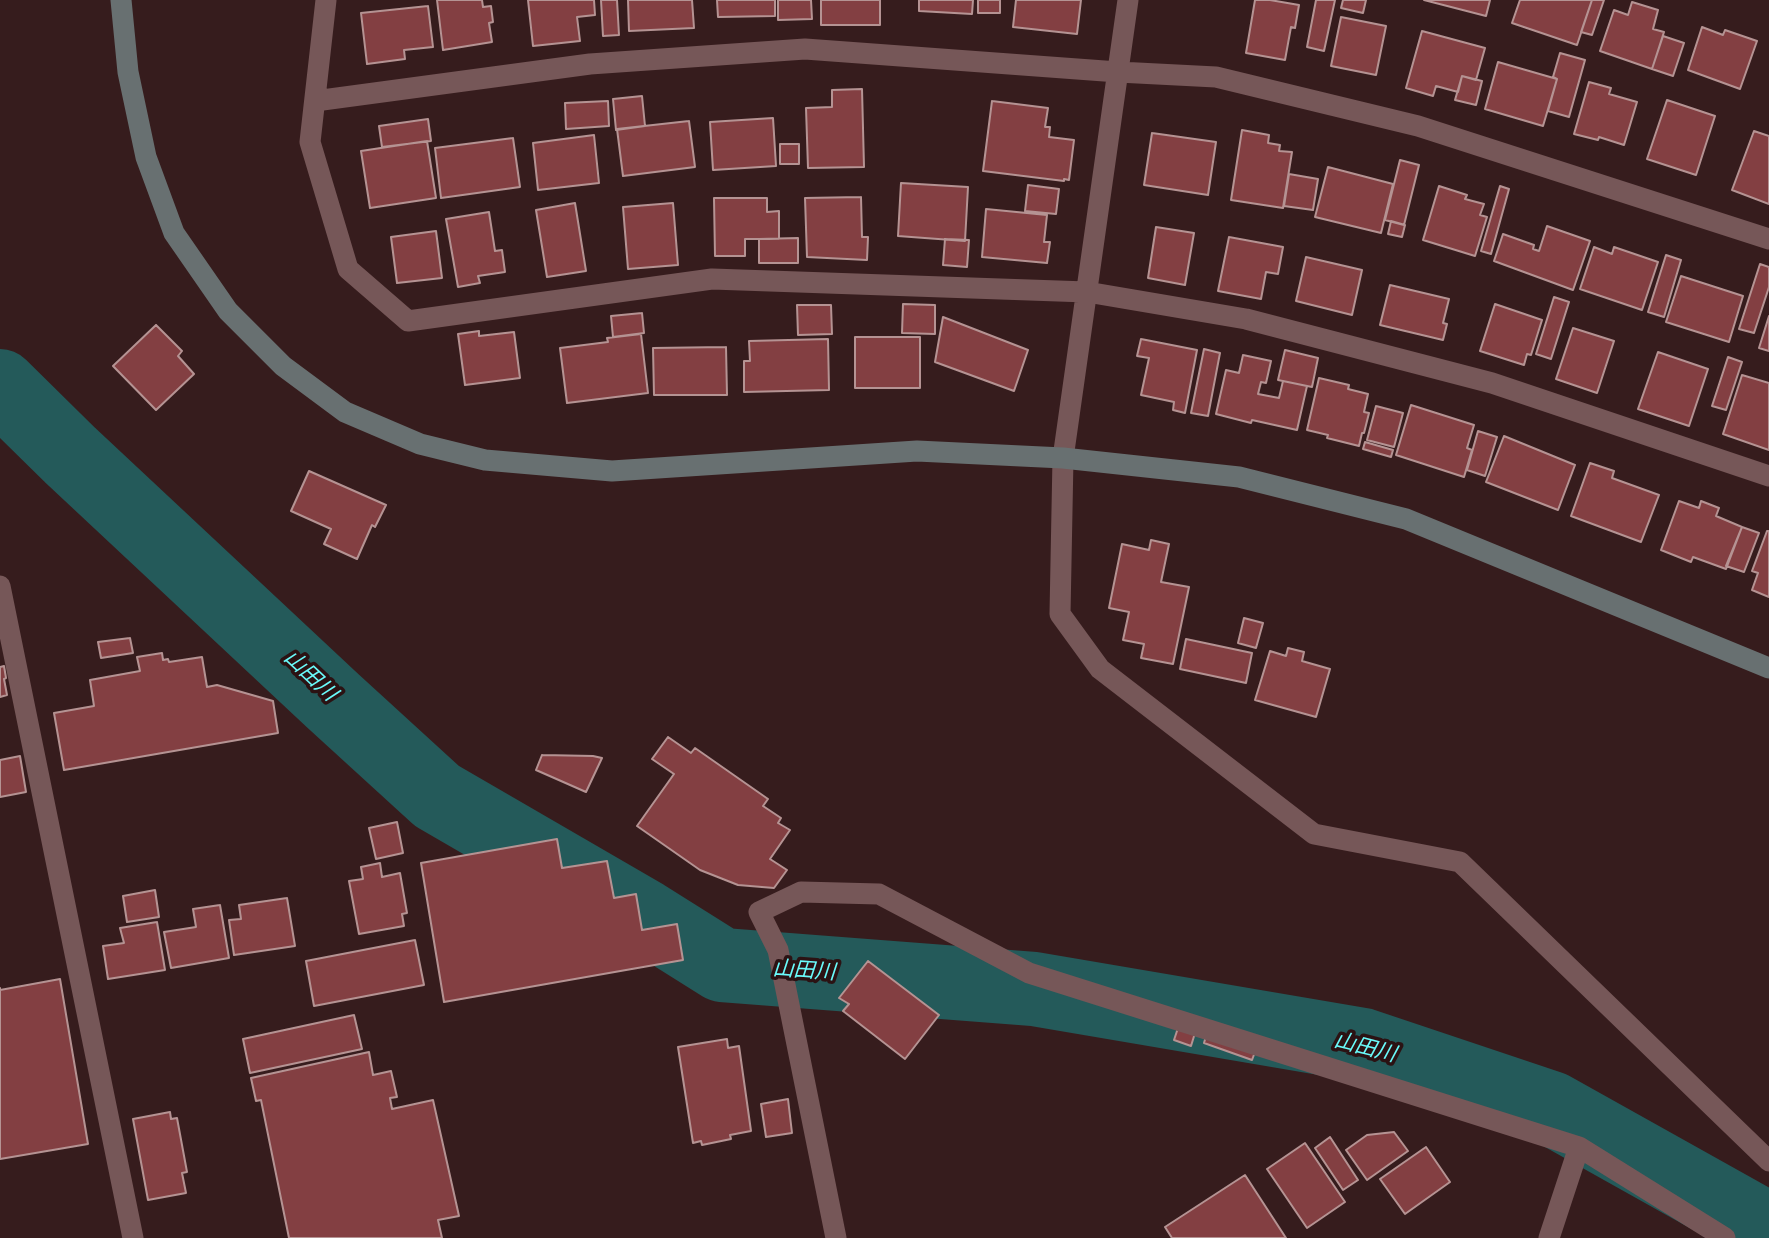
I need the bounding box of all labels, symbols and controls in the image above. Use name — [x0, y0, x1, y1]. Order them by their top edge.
water label: 山田川 — [278, 645, 342, 707]
water label: 山田川 — [772, 956, 836, 986]
water label: 山田川 — [1331, 1028, 1399, 1068]

